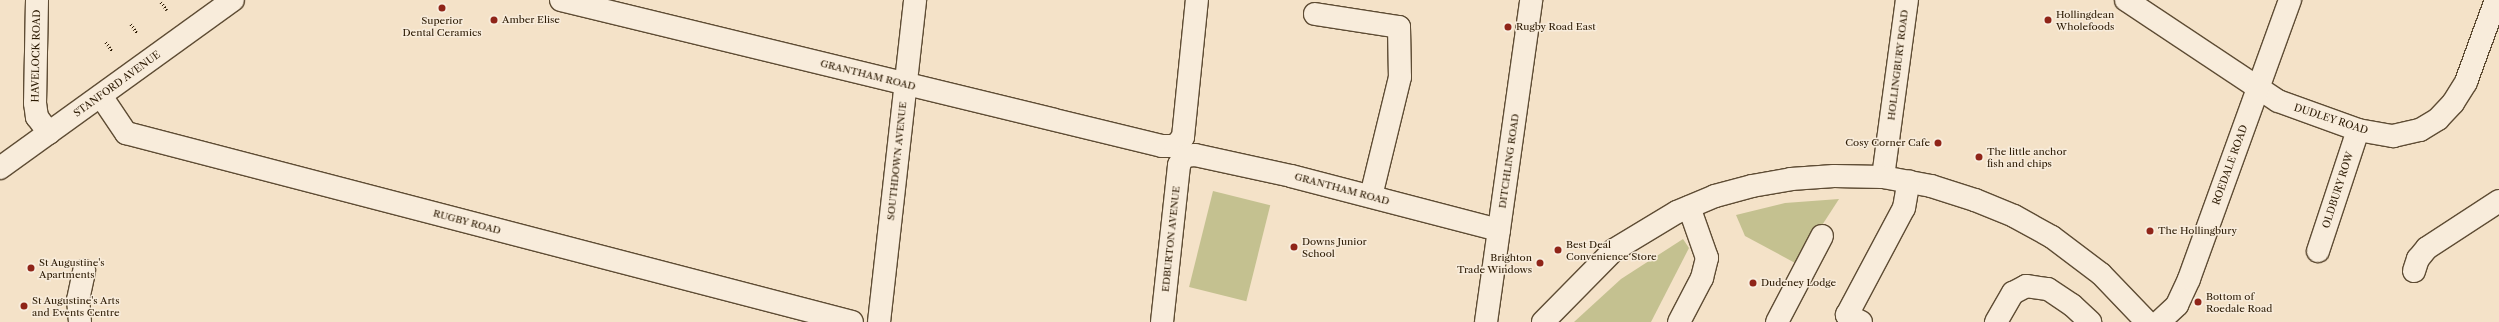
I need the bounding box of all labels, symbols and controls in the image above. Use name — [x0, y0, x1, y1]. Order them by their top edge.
marker: Superior Dental Ceramics — [437, 3, 447, 13]
place label: Hollingdean Wholefoods — [2056, 8, 2114, 32]
street label: HAVELOCK ROAD — [29, 9, 43, 103]
street label: HOLLINGBURY ROAD — [1885, 9, 1911, 121]
place label: Superior Dental Ceramics — [402, 14, 482, 38]
place label: Amber Elise — [502, 14, 560, 26]
marker: Amber Elise — [489, 15, 499, 25]
marker: Hollingdean Wholefoods — [2043, 15, 2053, 25]
place label: Rugby Road East — [1516, 21, 1596, 33]
marker: Rugby Road East — [1503, 22, 1513, 32]
street label: STANFORD AVENUE — [71, 48, 163, 120]
street label: GRANTHAM ROAD — [819, 57, 917, 93]
street label: SOUTHDOWN AVENUE — [885, 101, 909, 221]
street label: DUDLEY ROAD — [2292, 101, 2370, 137]
street label: DITCHLING ROAD — [1496, 113, 1522, 209]
street label: ROEDALE ROAD — [2210, 123, 2250, 207]
place label: Cosy Corner Cafe — [1845, 137, 1930, 149]
marker: Cosy Corner Cafe — [1933, 138, 1943, 148]
place label: The little anchor fish and chips — [1987, 145, 2067, 168]
street label: OLDBURY ROW — [2320, 150, 2356, 230]
marker: The little anchor fish and chips — [1974, 152, 1984, 162]
street label: GRANTHAM ROAD — [1293, 171, 1391, 207]
street label: EDBURTON AVENUE — [1159, 185, 1183, 293]
street label: RUGBY ROAD — [432, 207, 502, 237]
place label: The Hollingbury — [2158, 225, 2237, 237]
marker: The Hollingbury — [2145, 226, 2155, 236]
place label: Downs Junior School — [1302, 235, 1367, 258]
place label: Best Deal Convenience Store — [1566, 238, 1657, 262]
marker: Downs Junior School — [1289, 242, 1299, 252]
marker: Best Deal Convenience Store — [1553, 245, 1563, 255]
place label: Brighton Trade Windows — [1457, 251, 1532, 274]
place label: St Augustine's Apartments — [39, 256, 105, 280]
marker: Brighton Trade Windows — [1535, 258, 1545, 268]
marker: St Augustine's Apartments — [26, 263, 36, 273]
place label: Dudeney Lodge — [1761, 277, 1836, 289]
marker: Dudeney Lodge — [1748, 278, 1758, 288]
place label: Bottom of Roedale Road — [2206, 290, 2272, 314]
place label: St Augustine's Arts and Events Centre — [32, 294, 120, 318]
marker: Bottom of Roedale Road — [2193, 297, 2203, 307]
marker: St Augustine's Arts and Events Centre — [19, 301, 29, 311]

